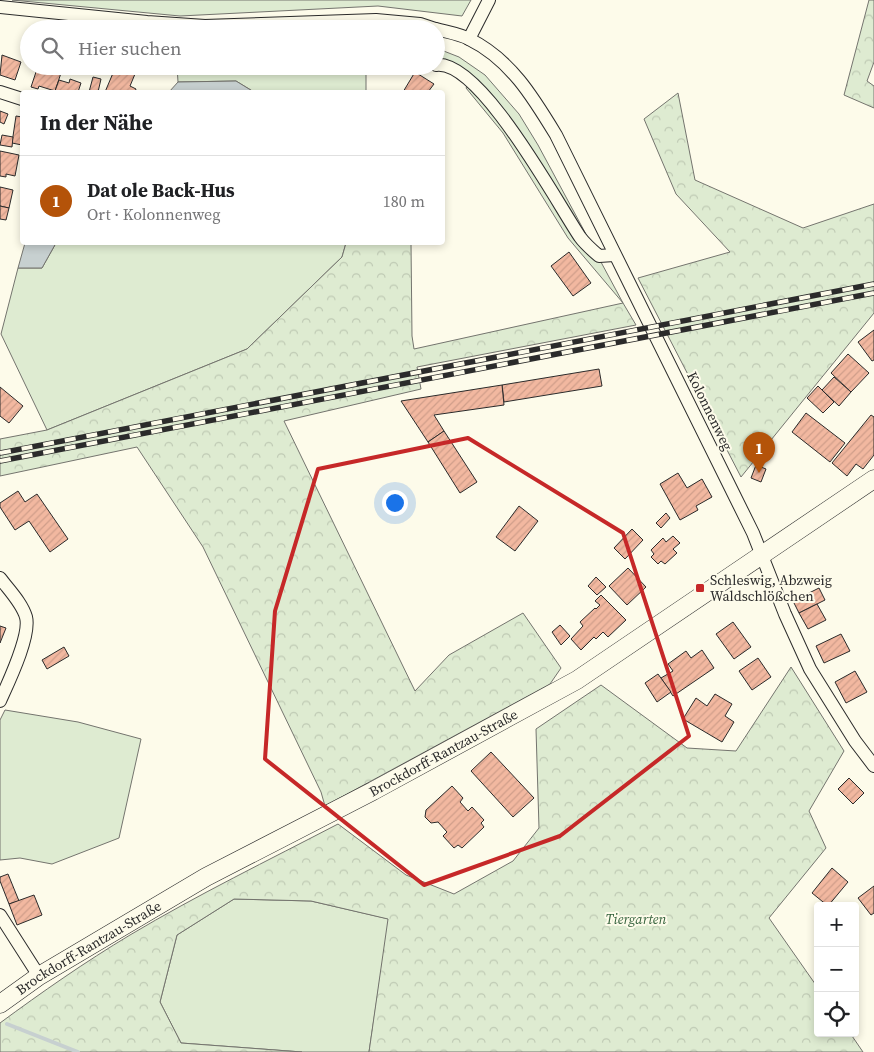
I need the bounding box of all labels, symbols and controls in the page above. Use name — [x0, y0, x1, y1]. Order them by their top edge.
search box — [20, 20, 445, 75]
icon: search — [38, 34, 66, 62]
text: Hier suchen — [78, 35, 182, 61]
text: In der Nähe — [40, 108, 153, 137]
text: Dat ole Back-Hus — [87, 177, 235, 203]
text: 1 — [52, 190, 60, 212]
text: 180 m — [383, 190, 425, 212]
text: Ort · Kolonnenweg — [87, 203, 221, 225]
street label: Kolonnenweg — [682, 368, 738, 454]
pin: 1 — [743, 432, 775, 473]
your location — [382, 490, 408, 516]
place label: Schleswig, Abzweig Waldschlößchen — [710, 570, 832, 606]
marker: Schleswig, Abzweig Waldschlößchen — [694, 582, 706, 594]
street label: Brockdorff-Rantzau-Straße — [365, 704, 521, 801]
street label: Brockdorff-Rantzau-Straße — [12, 896, 165, 1000]
map controls — [814, 902, 859, 1037]
button: + — [814, 902, 859, 947]
park label: Tiergarten — [606, 909, 667, 929]
button: − — [814, 947, 859, 992]
button: locate — [814, 992, 859, 1037]

